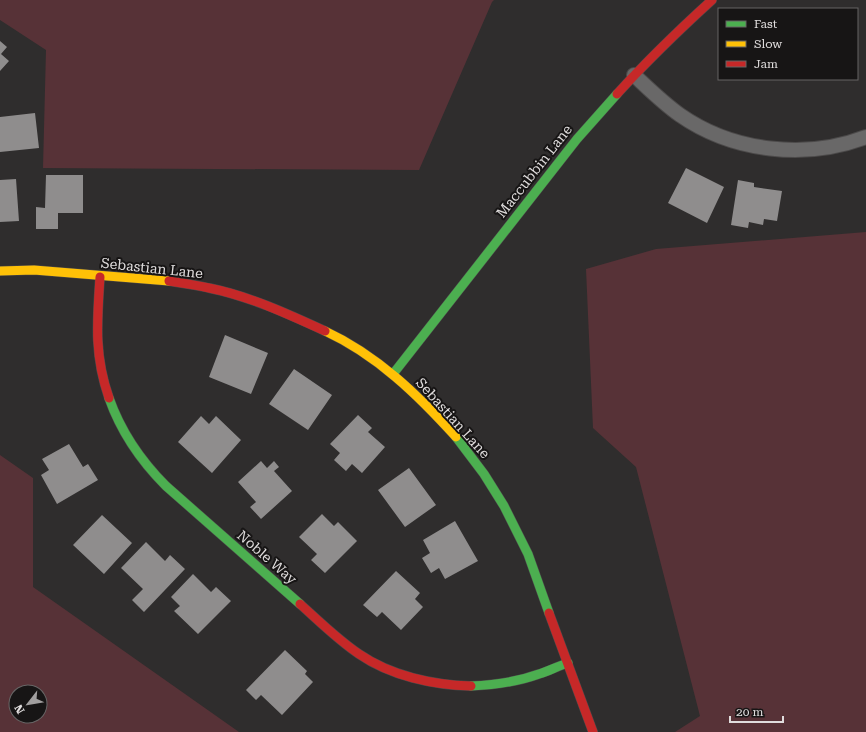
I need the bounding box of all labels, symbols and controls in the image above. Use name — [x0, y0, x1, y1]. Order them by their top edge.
legend — [718, 8, 858, 80]
text: Fast — [754, 17, 778, 31]
text: Slow — [754, 37, 782, 51]
text: Jam — [754, 57, 778, 71]
street label: Maccubbin Lane — [493, 121, 575, 221]
street label: Sebastian Lane — [100, 255, 204, 281]
street label: Sebastian Lane — [413, 375, 493, 462]
street label: Noble Way — [234, 527, 300, 588]
north arrow — [8, 684, 48, 724]
scale bar — [730, 698, 783, 724]
text: N — [12, 701, 28, 716]
text: 20 m — [736, 705, 763, 719]

